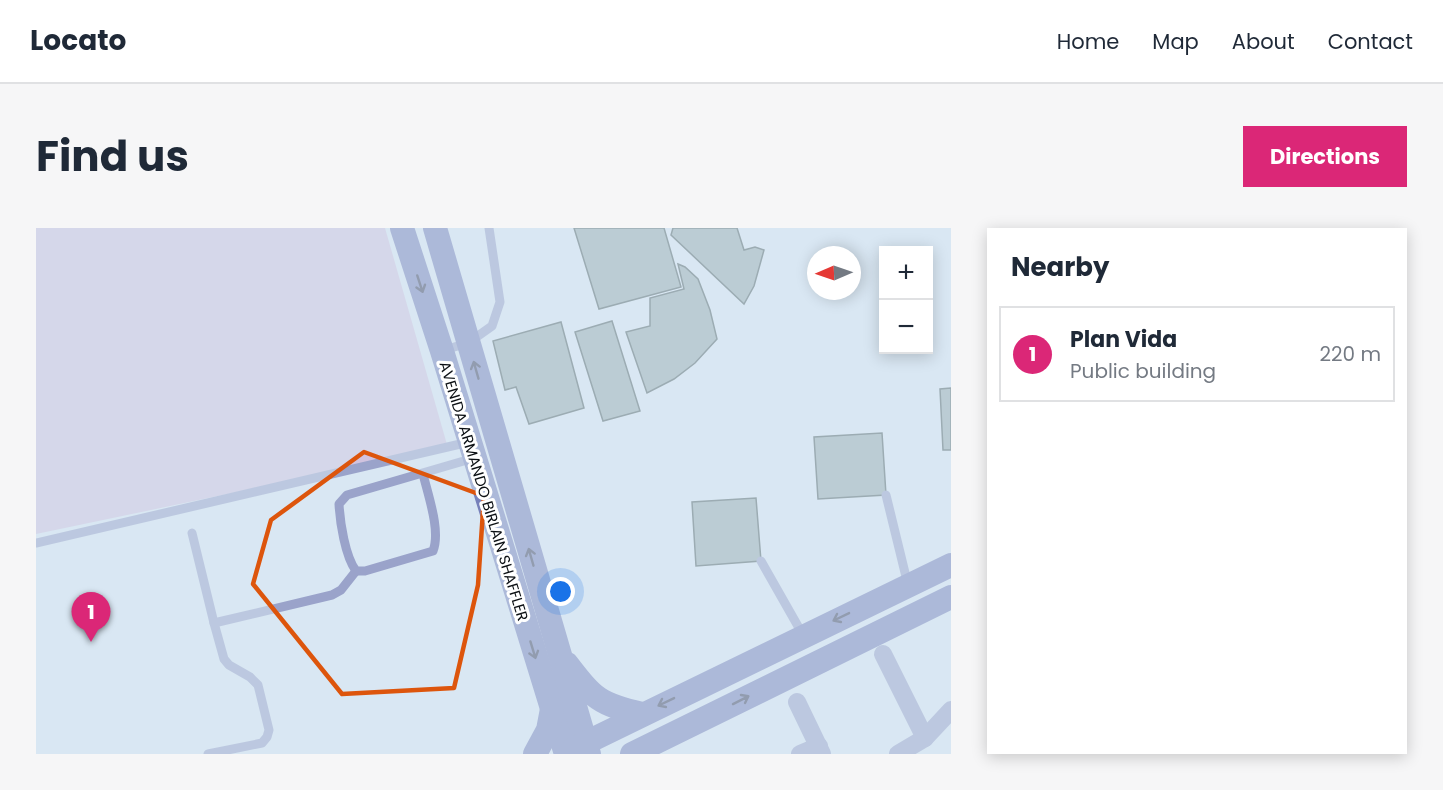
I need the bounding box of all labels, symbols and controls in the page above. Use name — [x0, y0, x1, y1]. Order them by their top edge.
text: Locato — [30, 21, 126, 60]
text: Home — [1057, 27, 1119, 56]
text: Map — [1152, 27, 1199, 56]
text: About — [1232, 27, 1295, 56]
text: Contact — [1328, 27, 1413, 56]
button: Directions — [1243, 126, 1407, 187]
text: Find us — [36, 127, 189, 186]
north arrow — [807, 246, 861, 300]
map controls — [879, 246, 933, 354]
button: + — [879, 246, 933, 300]
text: Nearby — [1011, 249, 1109, 285]
one-way arrow — [415, 274, 426, 293]
button: − — [879, 300, 933, 354]
text: Plan Vida — [1070, 324, 1177, 355]
text: 1 — [1029, 340, 1036, 368]
text: 220 m — [1320, 340, 1381, 368]
text: Public building — [1070, 357, 1216, 385]
street label: AVENIDA ARMANDO BIRLAIN SHAFFLER — [434, 359, 534, 623]
one-way arrow — [470, 361, 481, 380]
one-way arrow — [525, 548, 536, 567]
your location — [546, 577, 575, 606]
pin: 1 — [72, 592, 110, 642]
one-way arrow — [833, 612, 851, 623]
one-way arrow — [529, 640, 540, 659]
one-way arrow — [731, 693, 749, 705]
one-way arrow — [658, 697, 676, 709]

